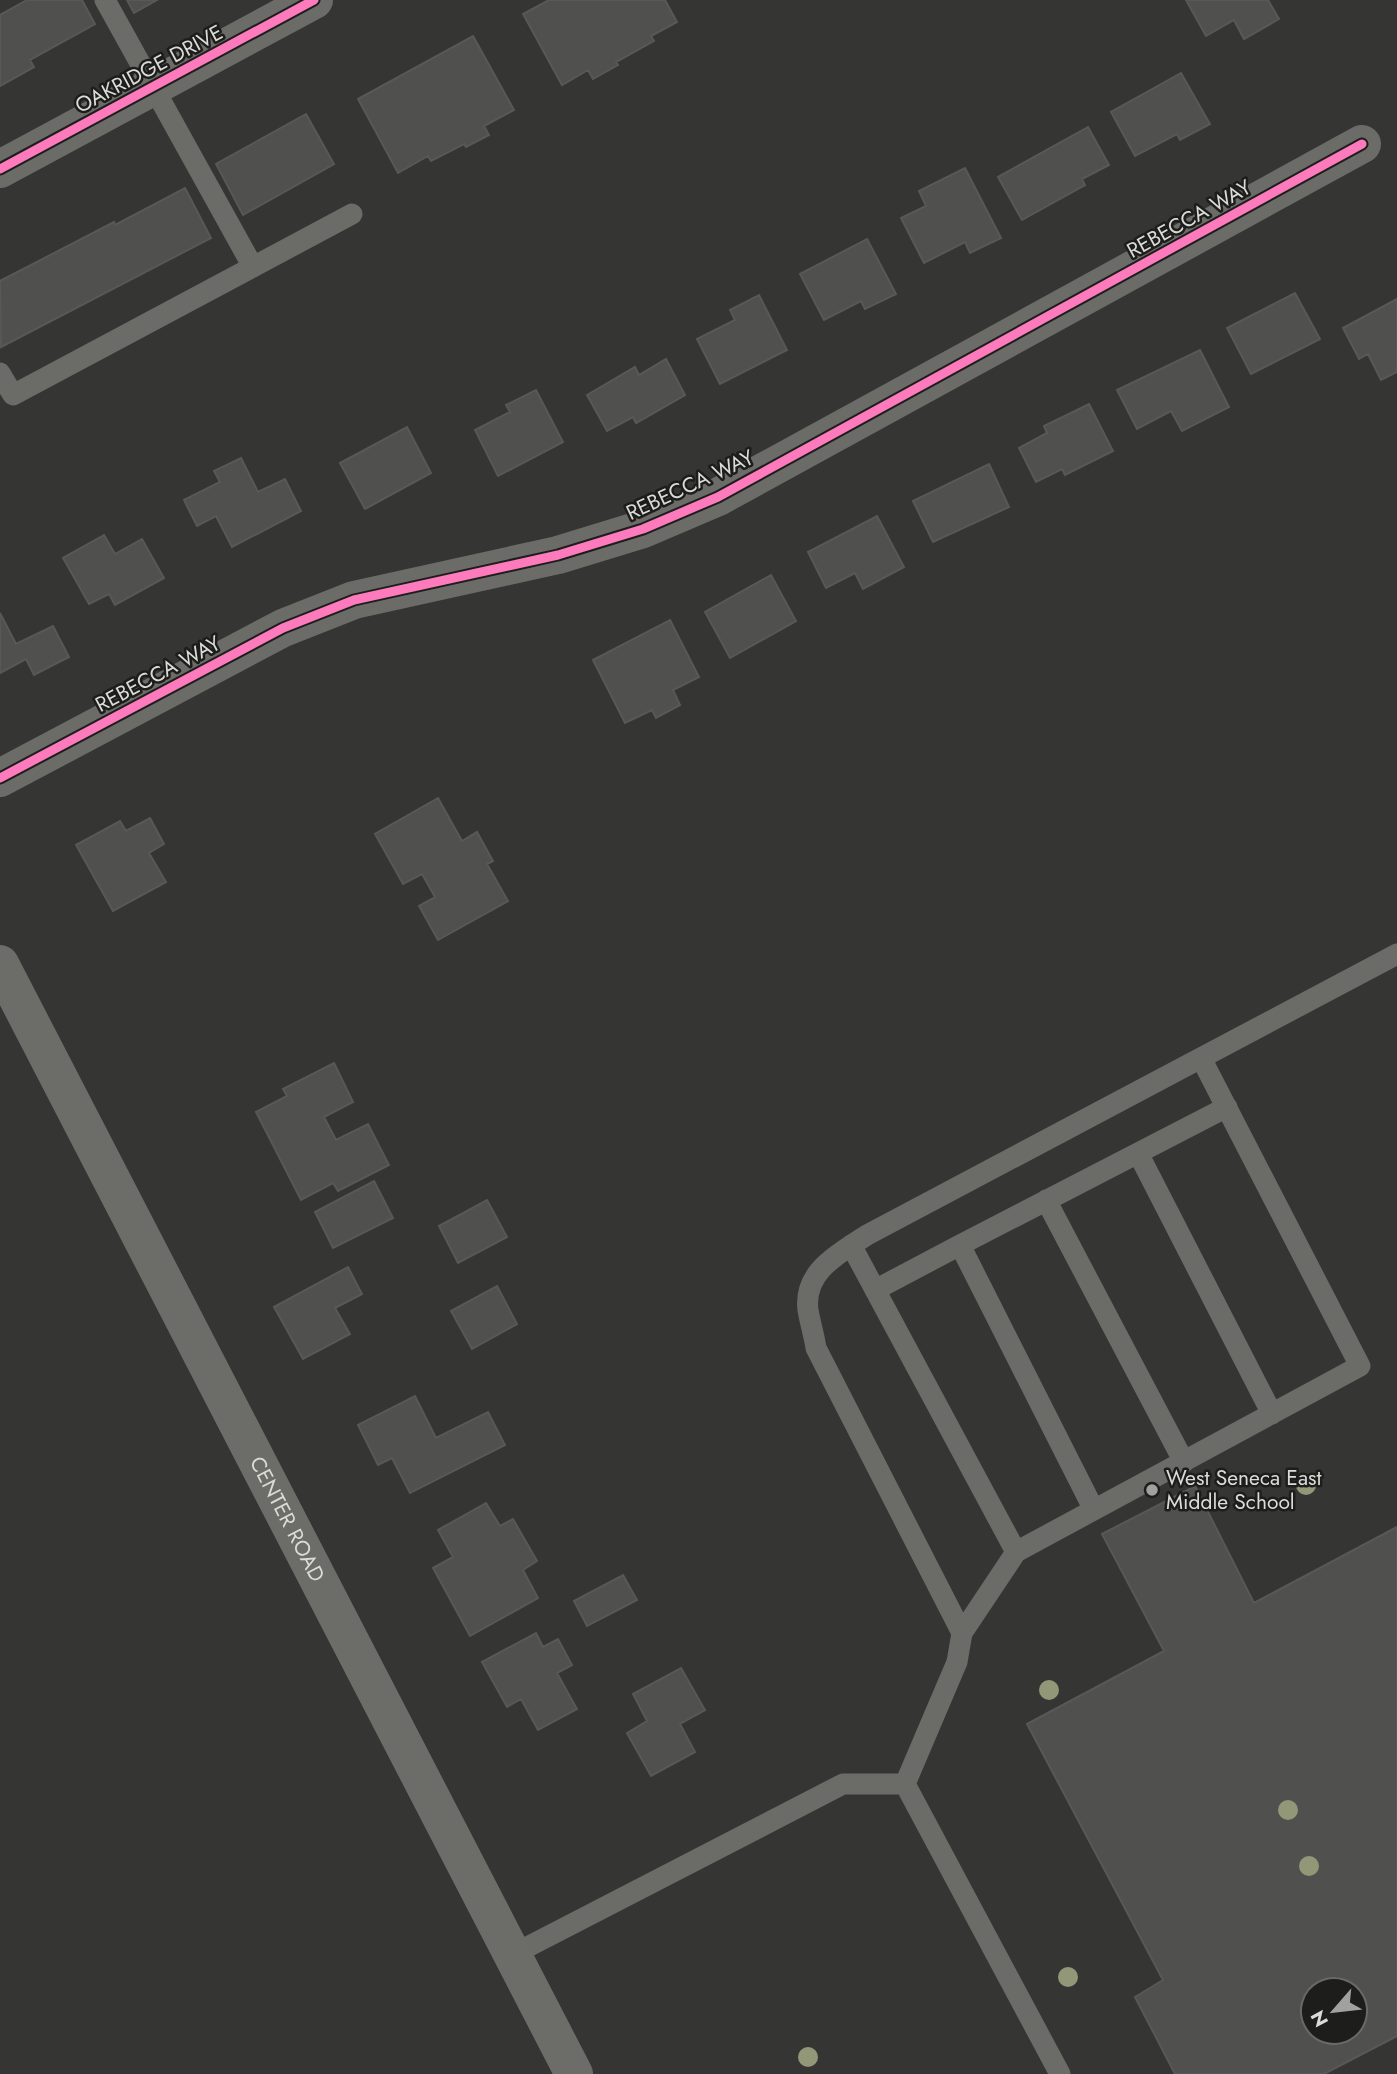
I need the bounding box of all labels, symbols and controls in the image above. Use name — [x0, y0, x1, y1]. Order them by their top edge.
street label: OAKRIDGE DRIVE — [70, 17, 228, 121]
street label: REBECCA WAY — [1121, 172, 1257, 266]
street label: REBECCA WAY — [621, 442, 759, 528]
street label: REBECCA WAY — [90, 628, 226, 720]
street label: CENTER ROAD — [242, 1451, 332, 1587]
place label: West Seneca East Middle School — [1166, 1463, 1321, 1517]
marker: West Seneca East Middle School — [1144, 1482, 1160, 1498]
north arrow — [1299, 1976, 1369, 2046]
text: N — [1304, 2006, 1335, 2032]

